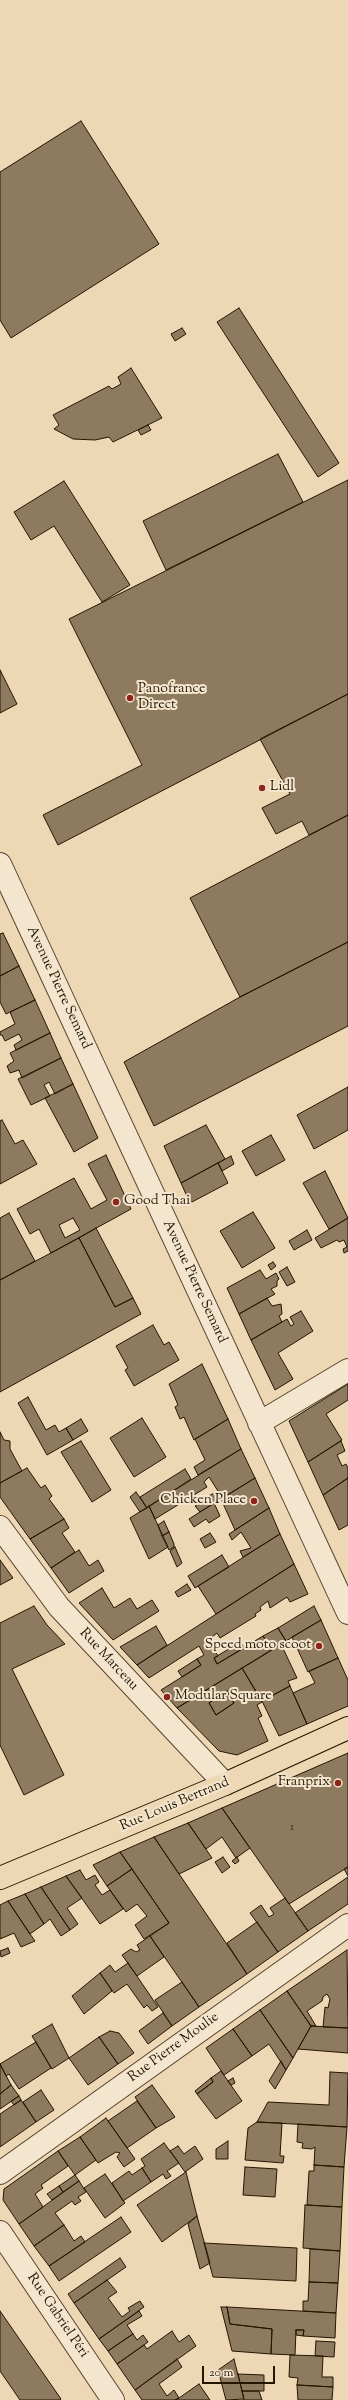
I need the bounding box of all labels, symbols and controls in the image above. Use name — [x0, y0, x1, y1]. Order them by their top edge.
place label: Panofrance Direct — [138, 682, 205, 714]
marker: Panofrance Direct — [125, 693, 135, 703]
place label: Lidl — [270, 780, 294, 796]
marker: Lidl — [257, 783, 267, 793]
street label: Avenue Pierre Semard — [22, 924, 94, 1052]
place label: Good Thai — [124, 1194, 190, 1210]
marker: Good Thai — [111, 1197, 121, 1207]
street label: Avenue Pierre Semard — [158, 1218, 230, 1346]
place label: Chicken Place — [160, 1493, 246, 1509]
marker: Chicken Place — [249, 1496, 259, 1506]
street label: Rue Marceau — [75, 1625, 141, 1695]
place label: Speed moto scoot — [205, 1638, 311, 1654]
marker: Speed moto scoot — [314, 1641, 324, 1651]
place label: Modular Square — [175, 1689, 272, 1705]
marker: Modular Square — [162, 1692, 172, 1702]
street label: Rue Louis Bertrand — [118, 1774, 232, 1836]
place label: Franprix — [278, 1775, 330, 1791]
marker: Franprix — [333, 1778, 343, 1788]
house number: 1 — [290, 1821, 294, 1835]
street label: Rue Pierre Moulie — [125, 2009, 223, 2087]
street label: Rue Gabriel Péri — [23, 2271, 91, 2361]
scale bar — [204, 2358, 277, 2384]
text: 20 m — [209, 2364, 233, 2382]

